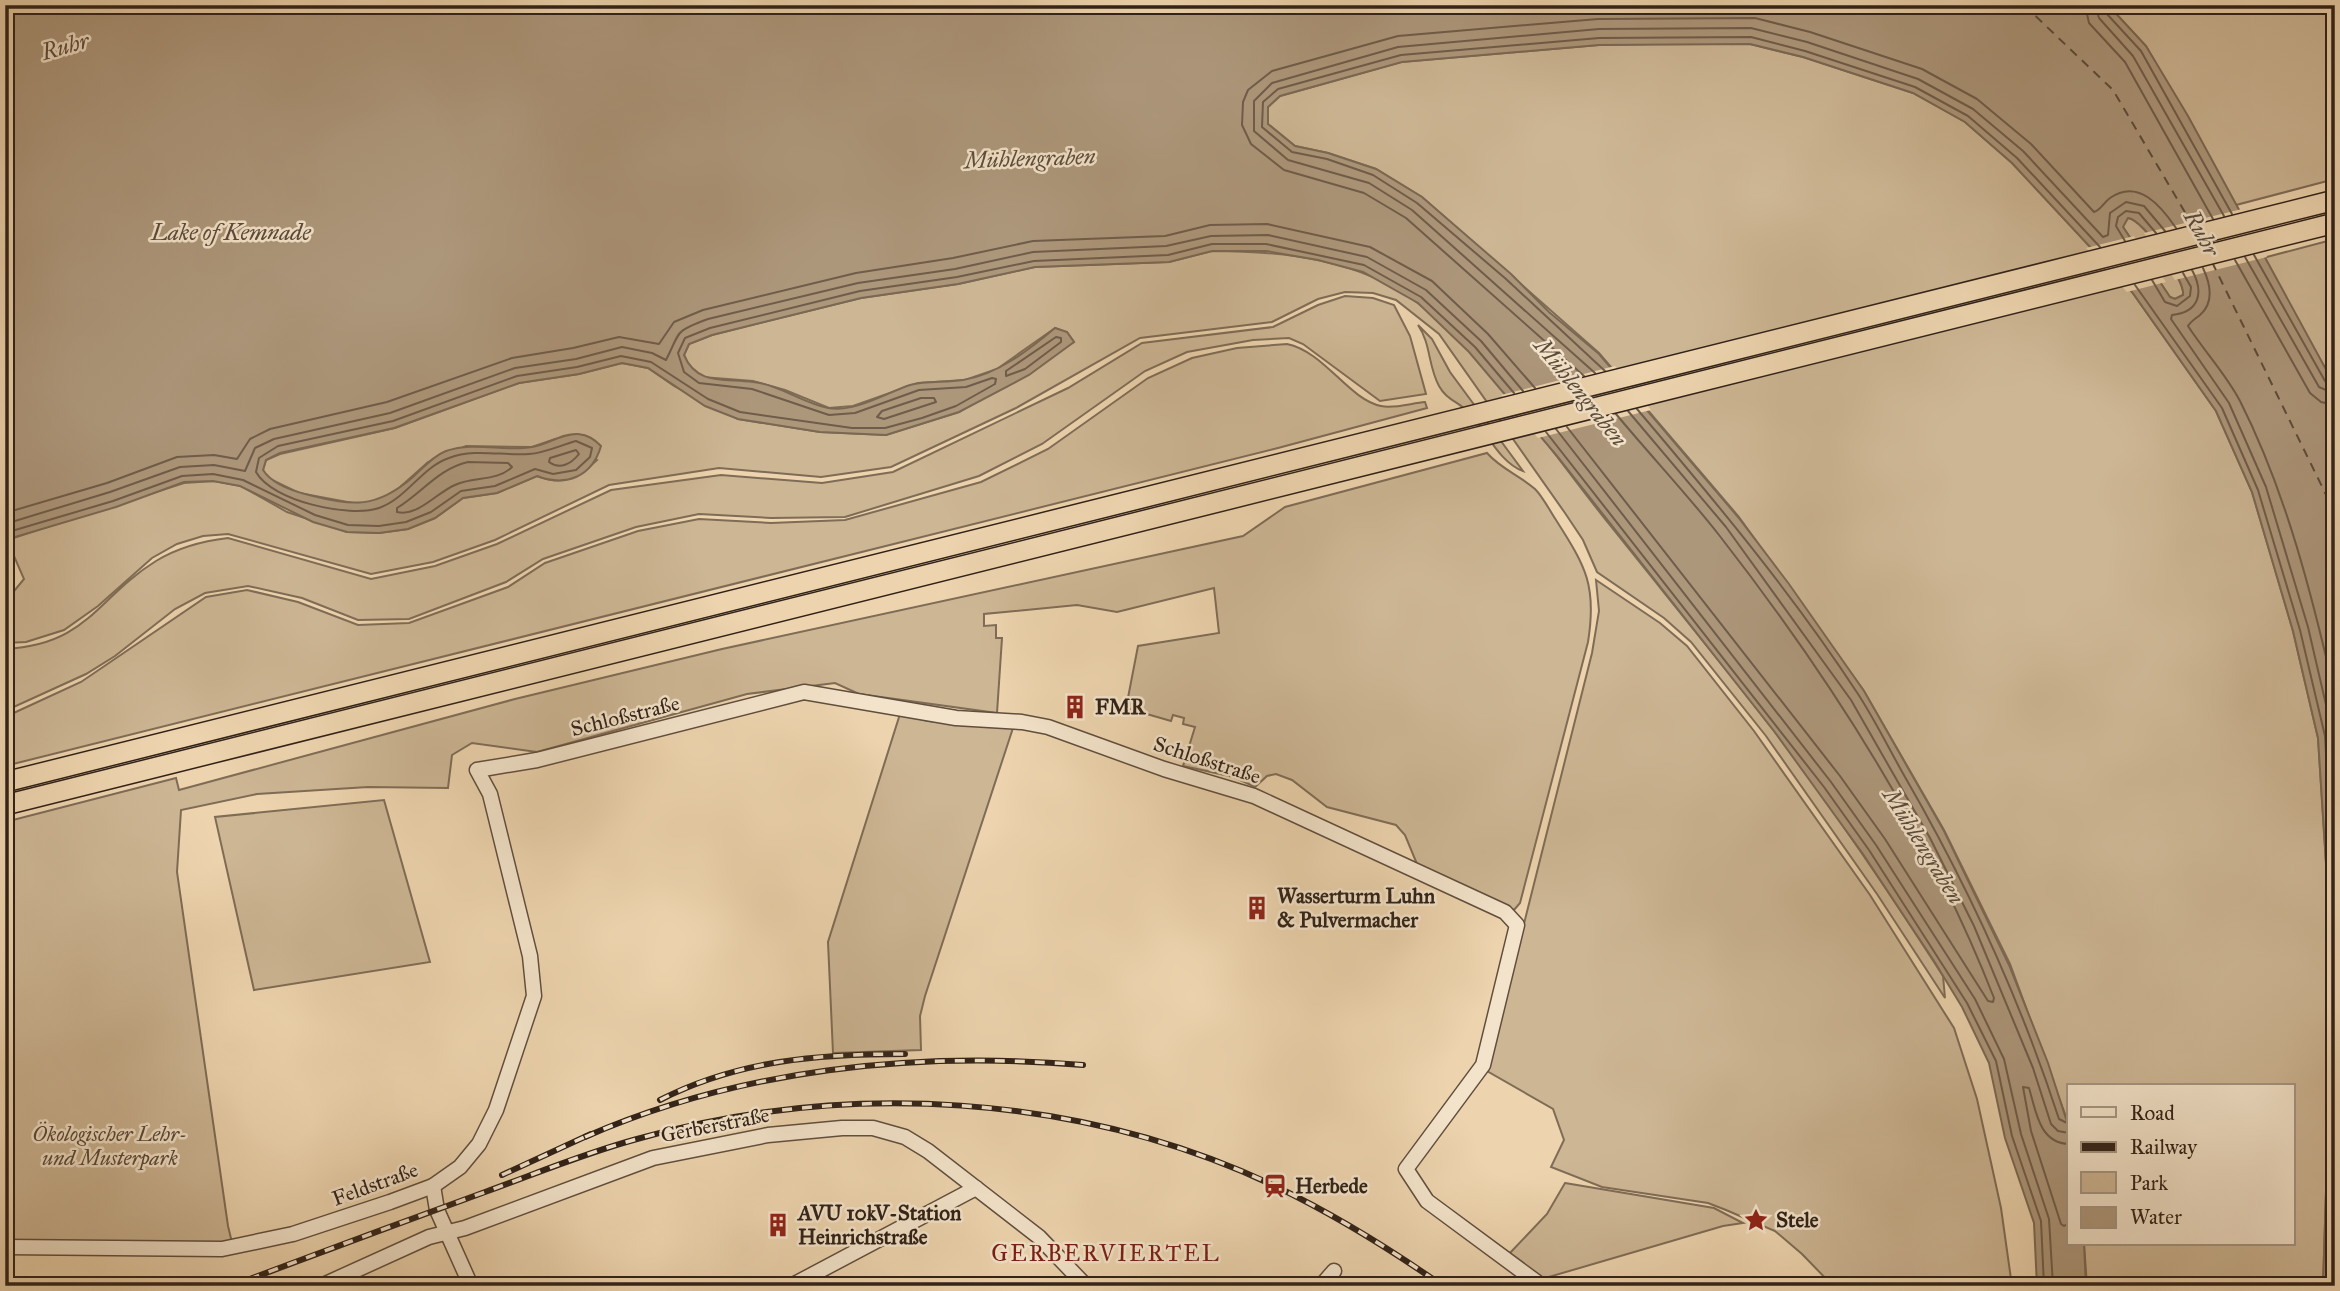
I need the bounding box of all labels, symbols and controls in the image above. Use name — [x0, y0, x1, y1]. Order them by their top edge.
water label: Ruhr — [37, 25, 93, 66]
water label: Mühlengraben — [962, 142, 1096, 174]
water label: Ruhr — [2178, 204, 2227, 262]
water label: Lake of Kemnade — [150, 218, 311, 246]
water label: Mühlengraben — [1528, 331, 1633, 452]
street label: Schloßstraße — [568, 690, 682, 742]
building icon: FMR — [1061, 693, 1089, 721]
place label: FMR — [1095, 694, 1146, 720]
street label: Schloßstraße — [1150, 730, 1264, 790]
water label: Mühlengraben — [1876, 781, 1971, 909]
place label: Wasserturm Luhn & Pulvermacher — [1277, 883, 1436, 933]
building icon: Wasserturm Luhn & Pulvermacher — [1243, 894, 1271, 922]
legend — [2067, 1084, 2294, 1246]
text: Road — [2130, 1100, 2175, 1126]
street label: Gerberstraße — [658, 1102, 772, 1148]
park label: Ökologischer Lehr- und Musterpark — [32, 1121, 188, 1171]
text: Railway — [2130, 1134, 2198, 1160]
street label: Feldstraße — [328, 1156, 422, 1212]
text: Park — [2130, 1170, 2168, 1196]
station icon: Herbede — [1261, 1172, 1289, 1200]
place label: Herbede — [1295, 1173, 1368, 1199]
place label: AVU 10kV-Station Heinrichstraße — [796, 1200, 962, 1250]
text: Water — [2130, 1204, 2182, 1230]
place icon: Stele — [1742, 1206, 1770, 1234]
place label: Stele — [1776, 1207, 1819, 1233]
building icon: AVU 10kV-Station Heinrichstraße — [764, 1211, 792, 1239]
district label: GERBERVIERTEL — [991, 1239, 1221, 1267]

